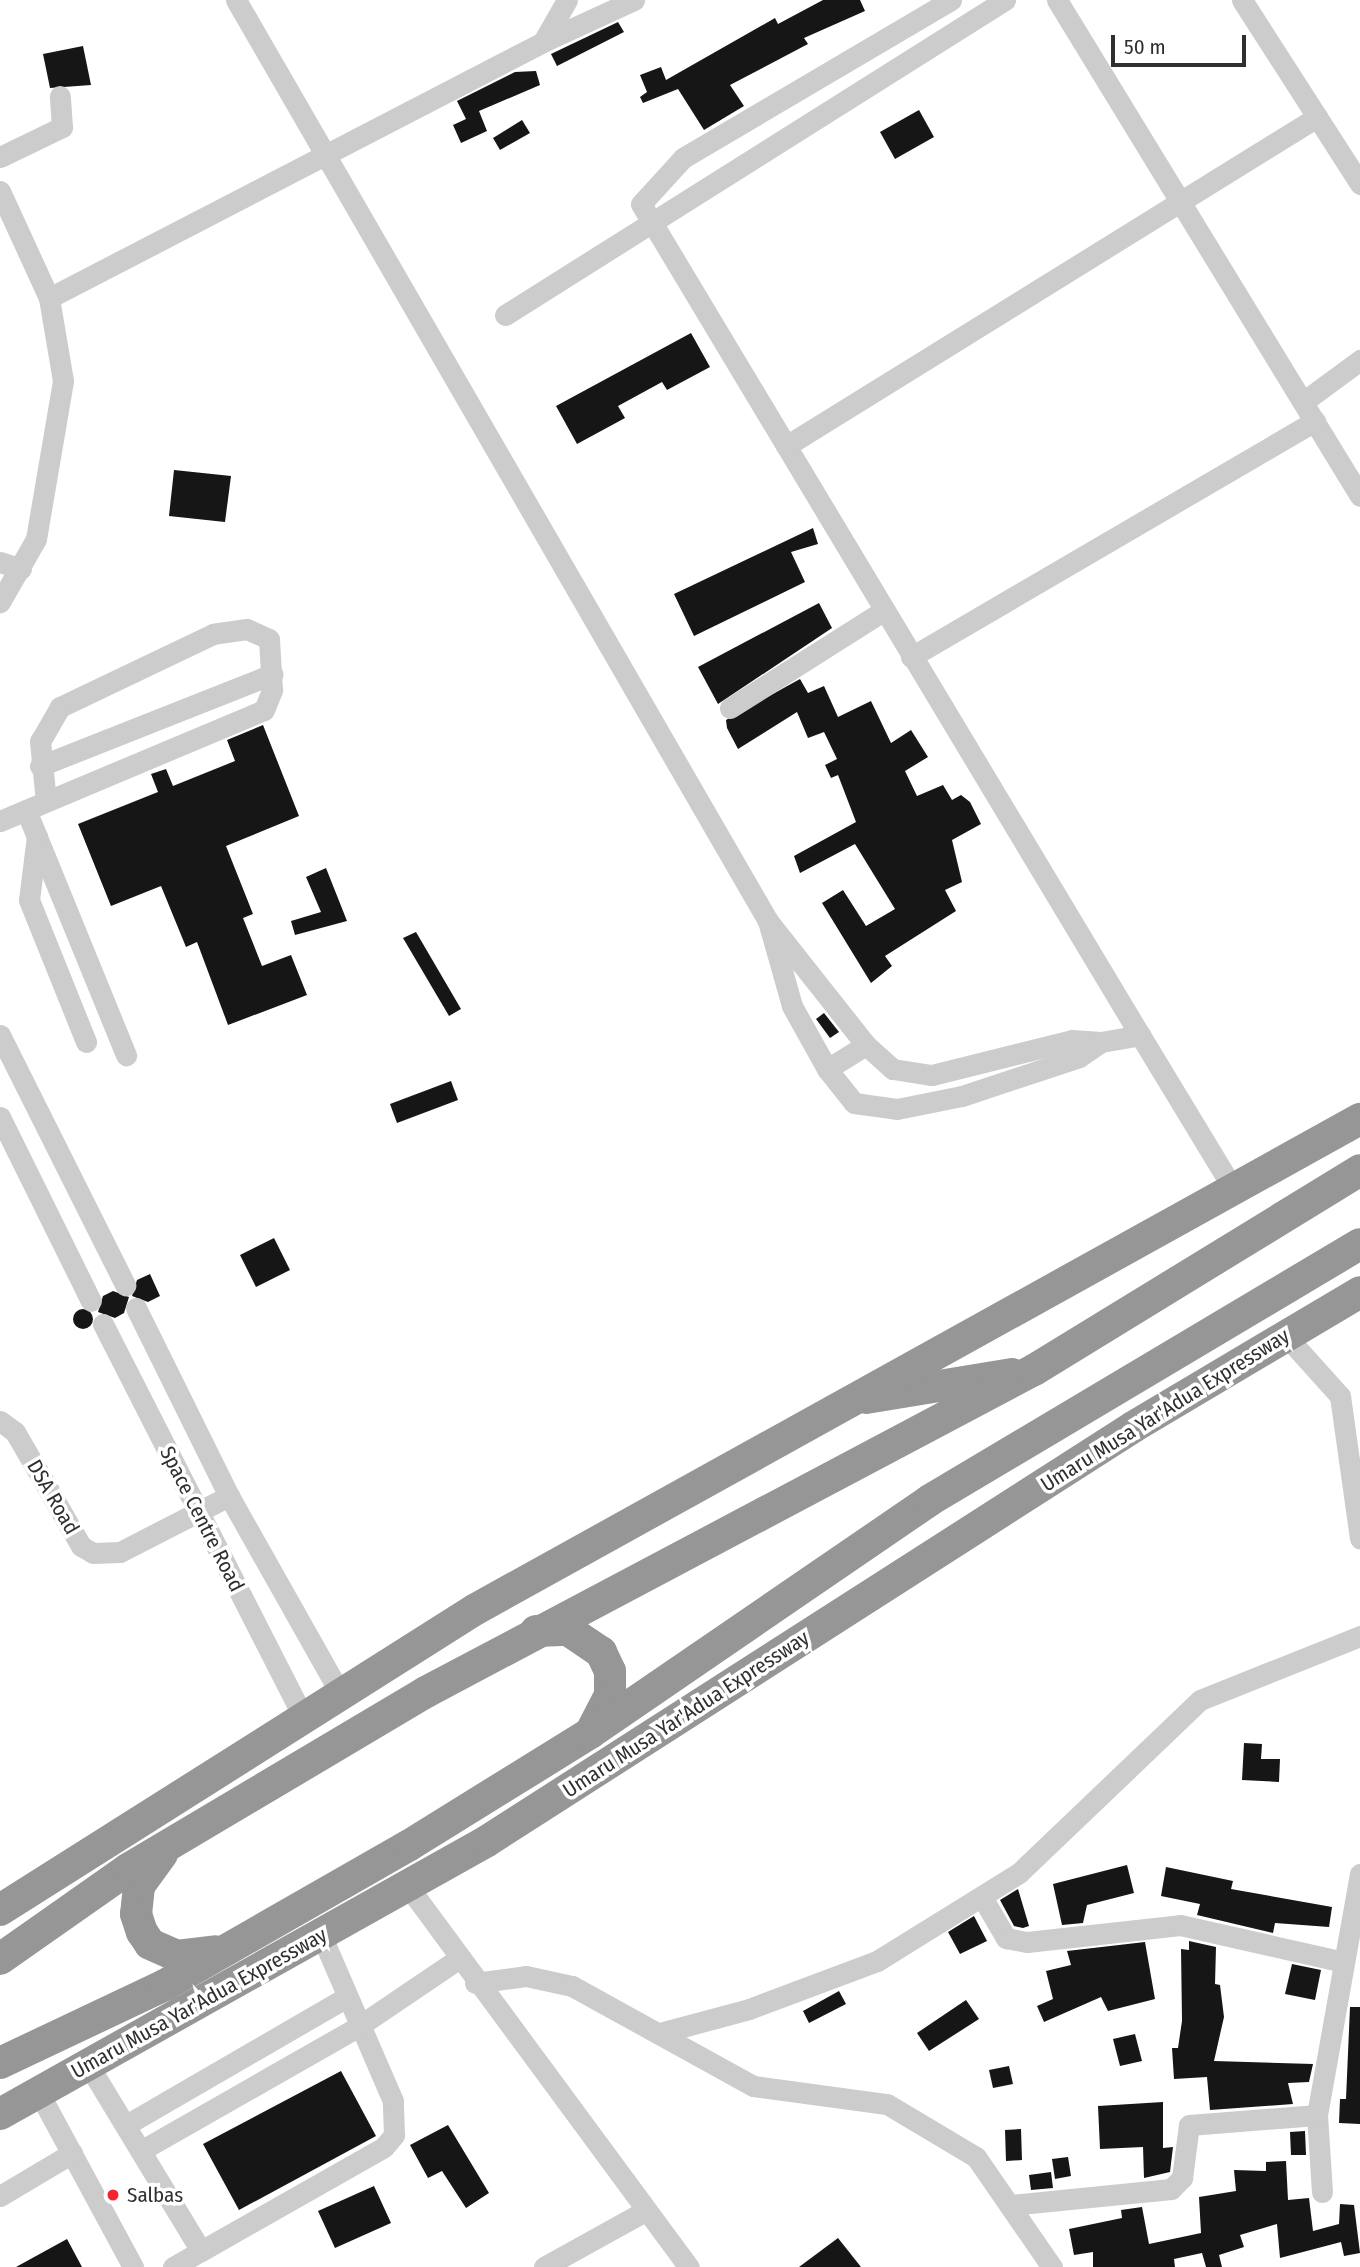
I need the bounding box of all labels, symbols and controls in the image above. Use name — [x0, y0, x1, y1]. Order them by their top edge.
scale bar — [1115, 21, 1250, 65]
text: 50 m — [1124, 34, 1166, 60]
street label: Umaru Musa Yar'Adua Expressway — [1036, 1323, 1294, 1497]
street label: Space Centre Road — [155, 1442, 249, 1596]
street label: DSA Road — [22, 1455, 84, 1539]
street label: Umaru Musa Yar'Adua Expressway — [558, 1625, 814, 1803]
street label: Umaru Musa Yar'Adua Expressway — [67, 1922, 331, 2084]
place label: Salbas — [127, 2182, 183, 2208]
marker: Salbas — [105, 2187, 121, 2203]

